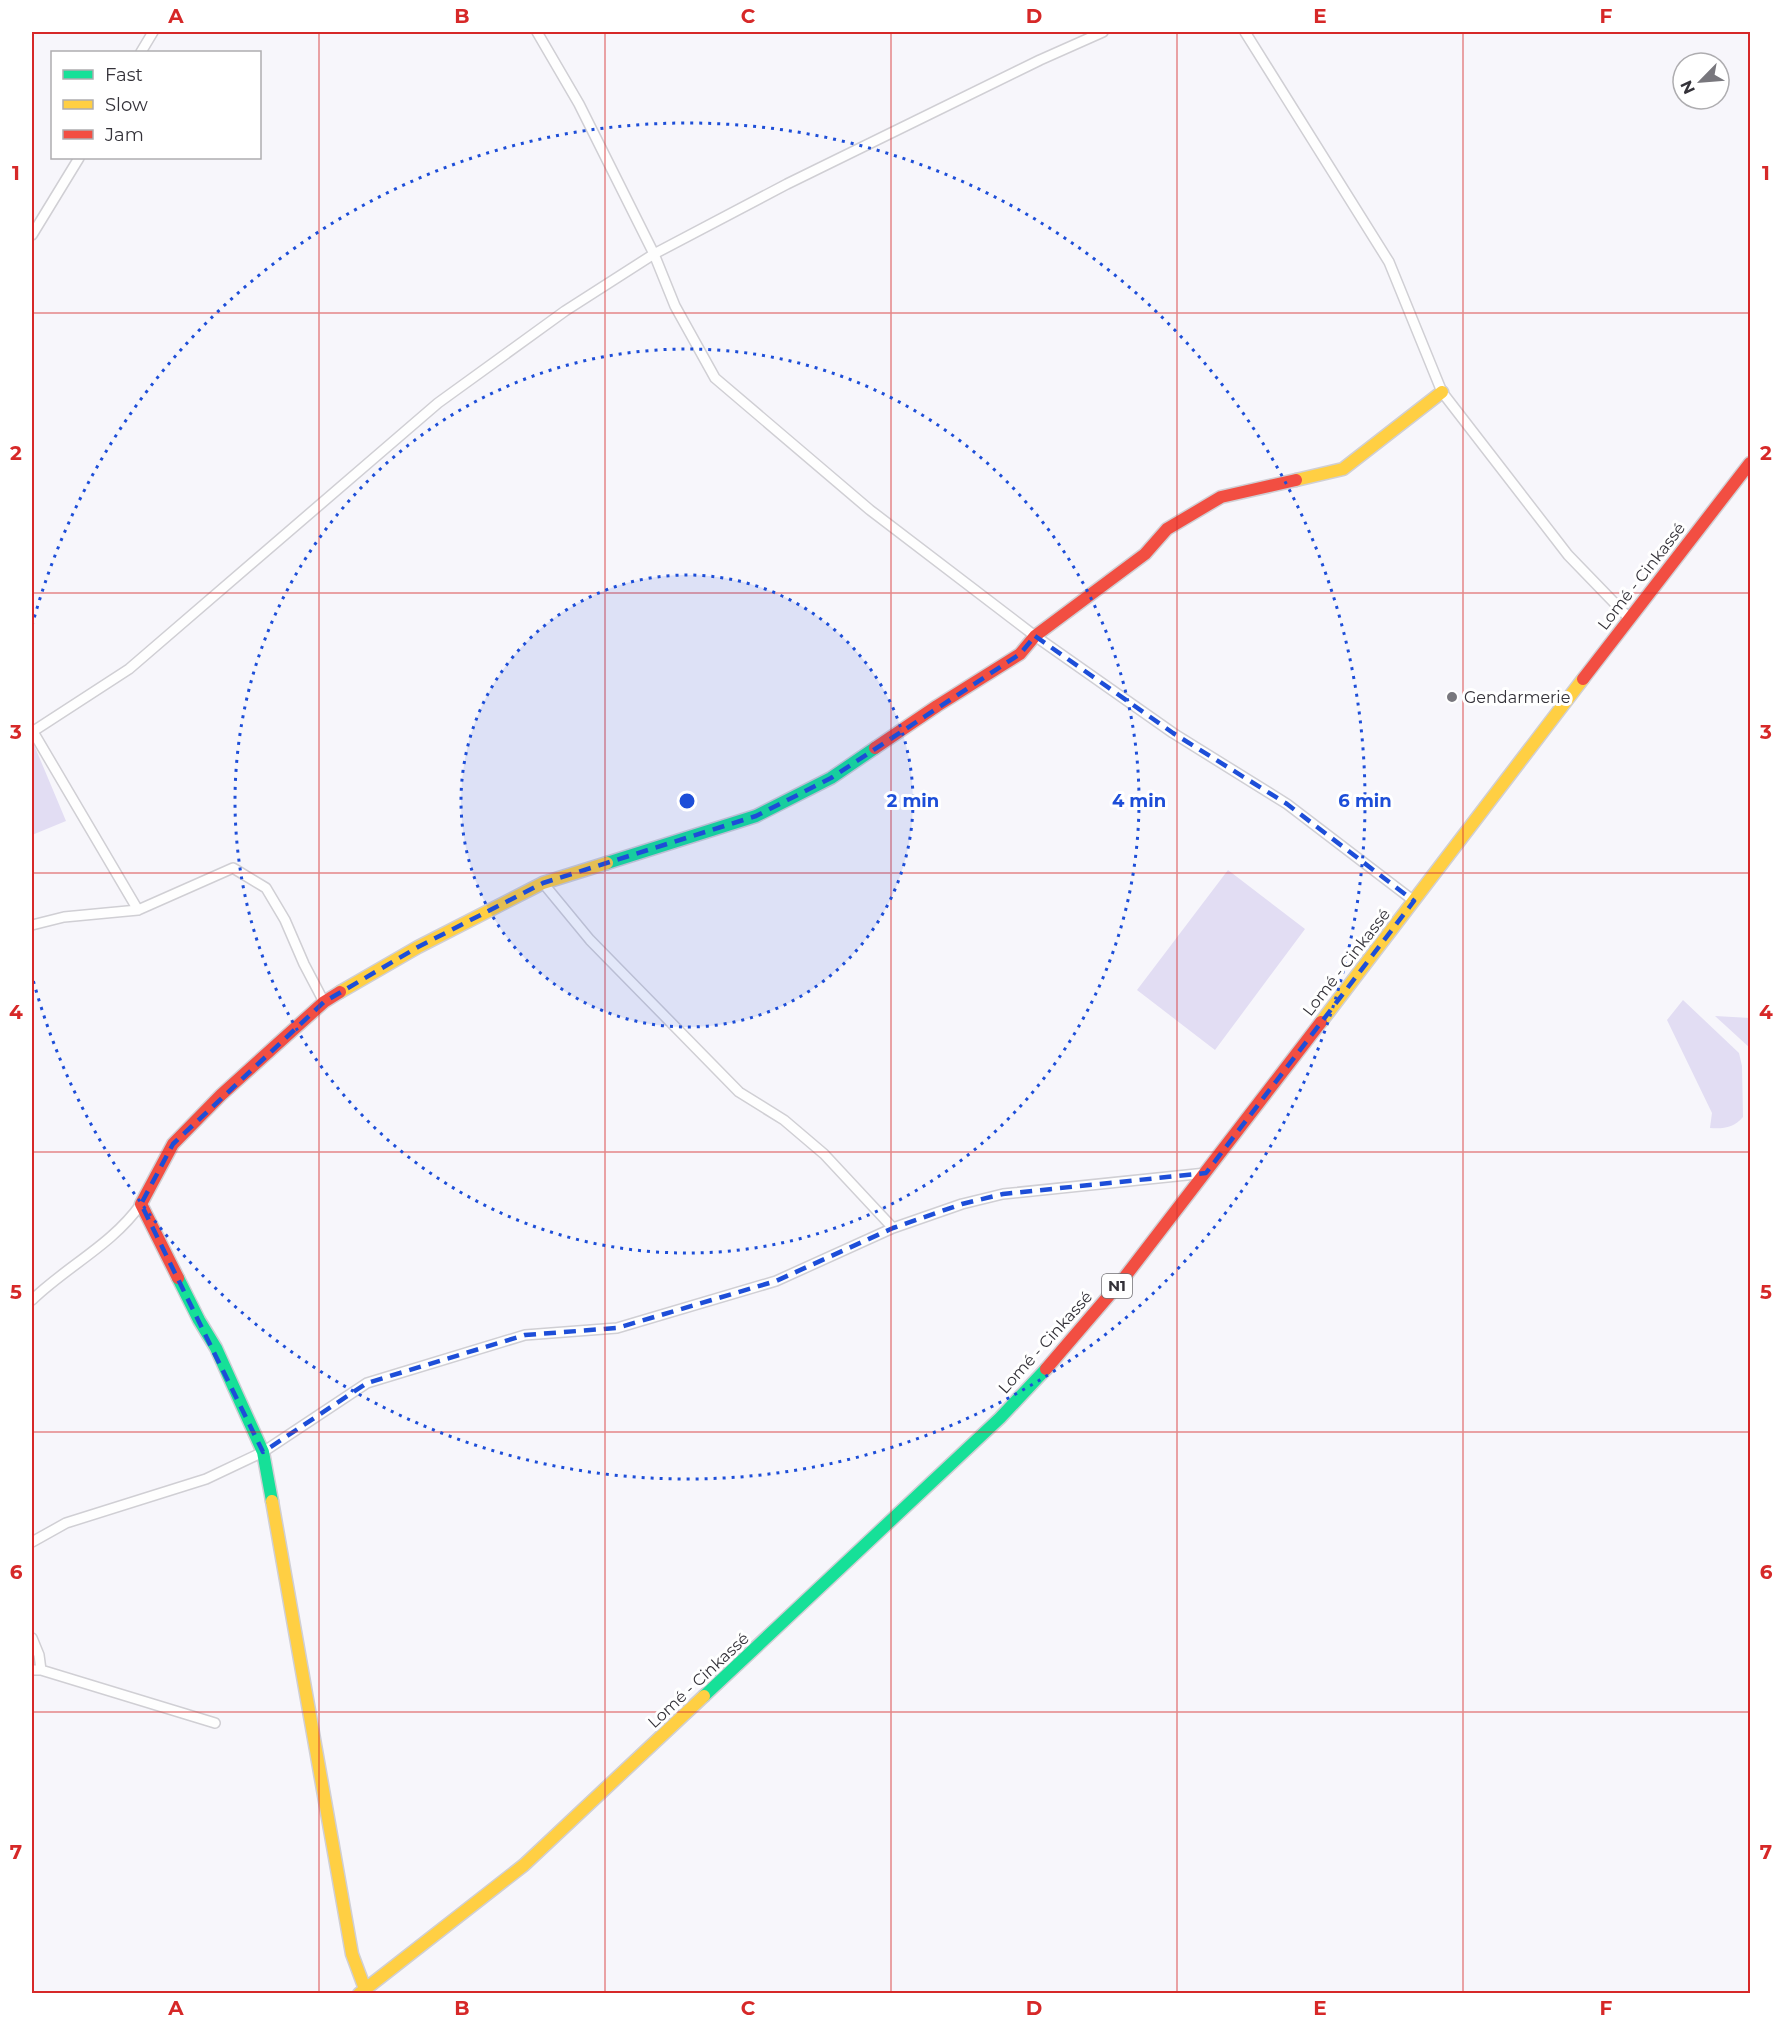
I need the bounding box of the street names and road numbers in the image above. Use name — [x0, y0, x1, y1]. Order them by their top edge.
street label: Lomé - Cinkassé — [1594, 519, 1689, 634]
street label: Lomé - Cinkassé — [1299, 905, 1394, 1020]
road number: N1 — [1102, 1274, 1132, 1298]
street label: Lomé - Cinkassé — [994, 1287, 1096, 1397]
street label: Lomé - Cinkassé — [644, 1629, 753, 1732]

